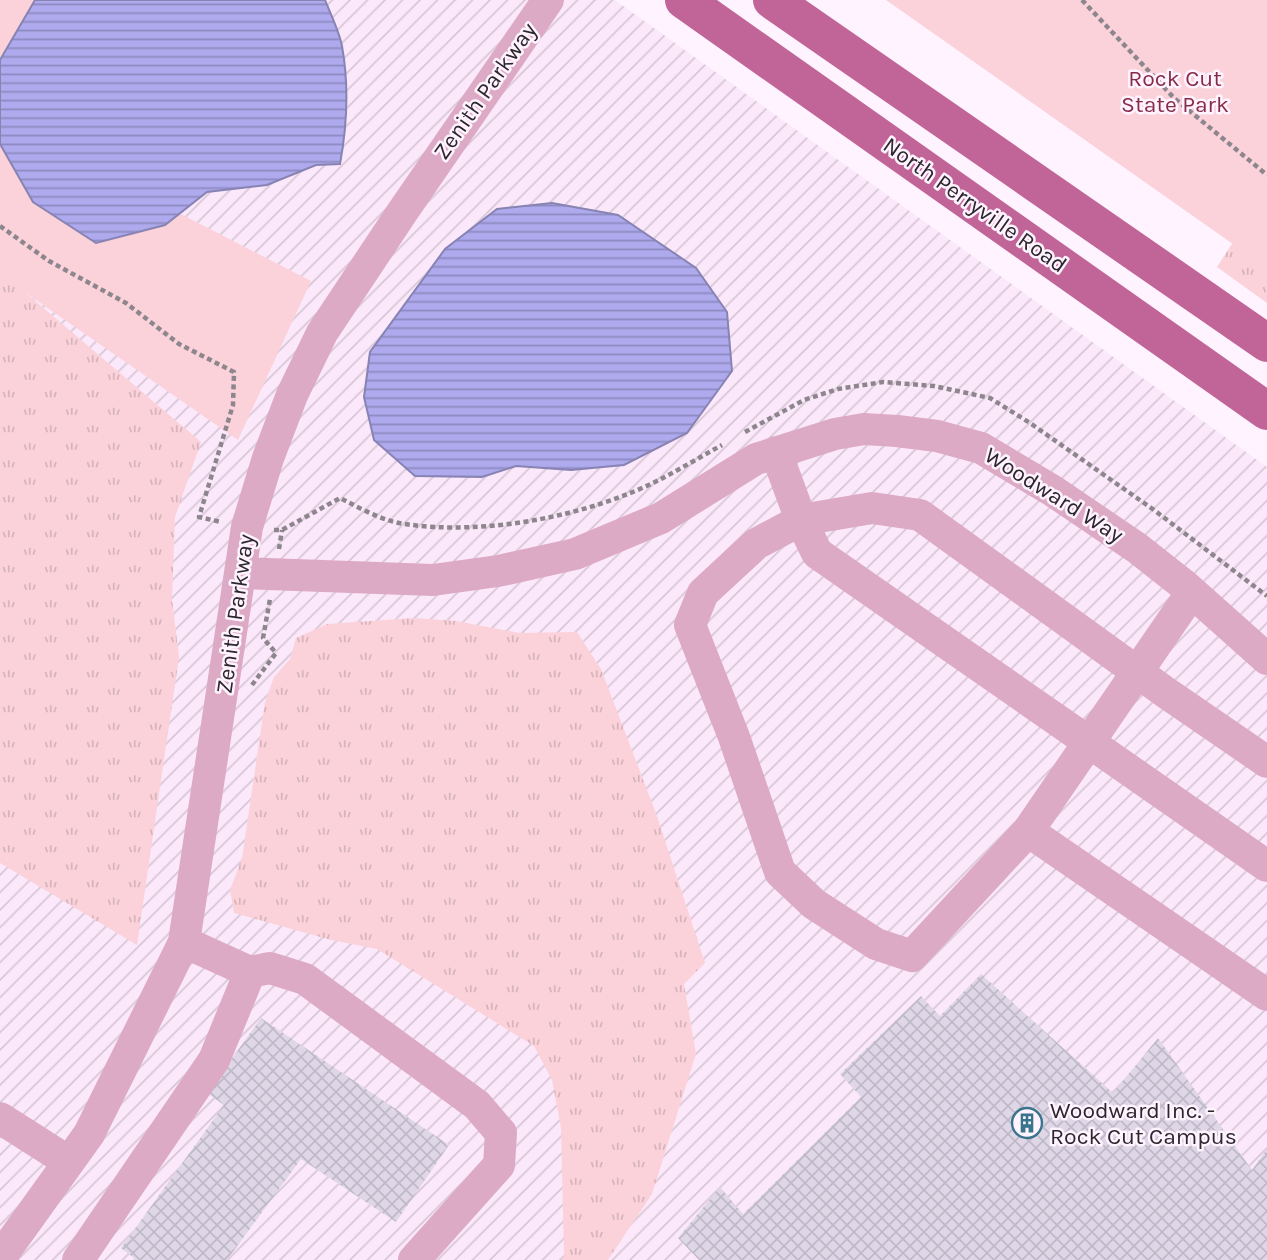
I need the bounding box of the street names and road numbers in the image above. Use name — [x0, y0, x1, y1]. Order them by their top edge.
street label: Zenith Parkway — [428, 17, 542, 165]
street label: North Perryville Road — [878, 131, 1072, 279]
street label: Woodward Way — [980, 442, 1129, 549]
street label: Zenith Parkway — [210, 532, 260, 696]

